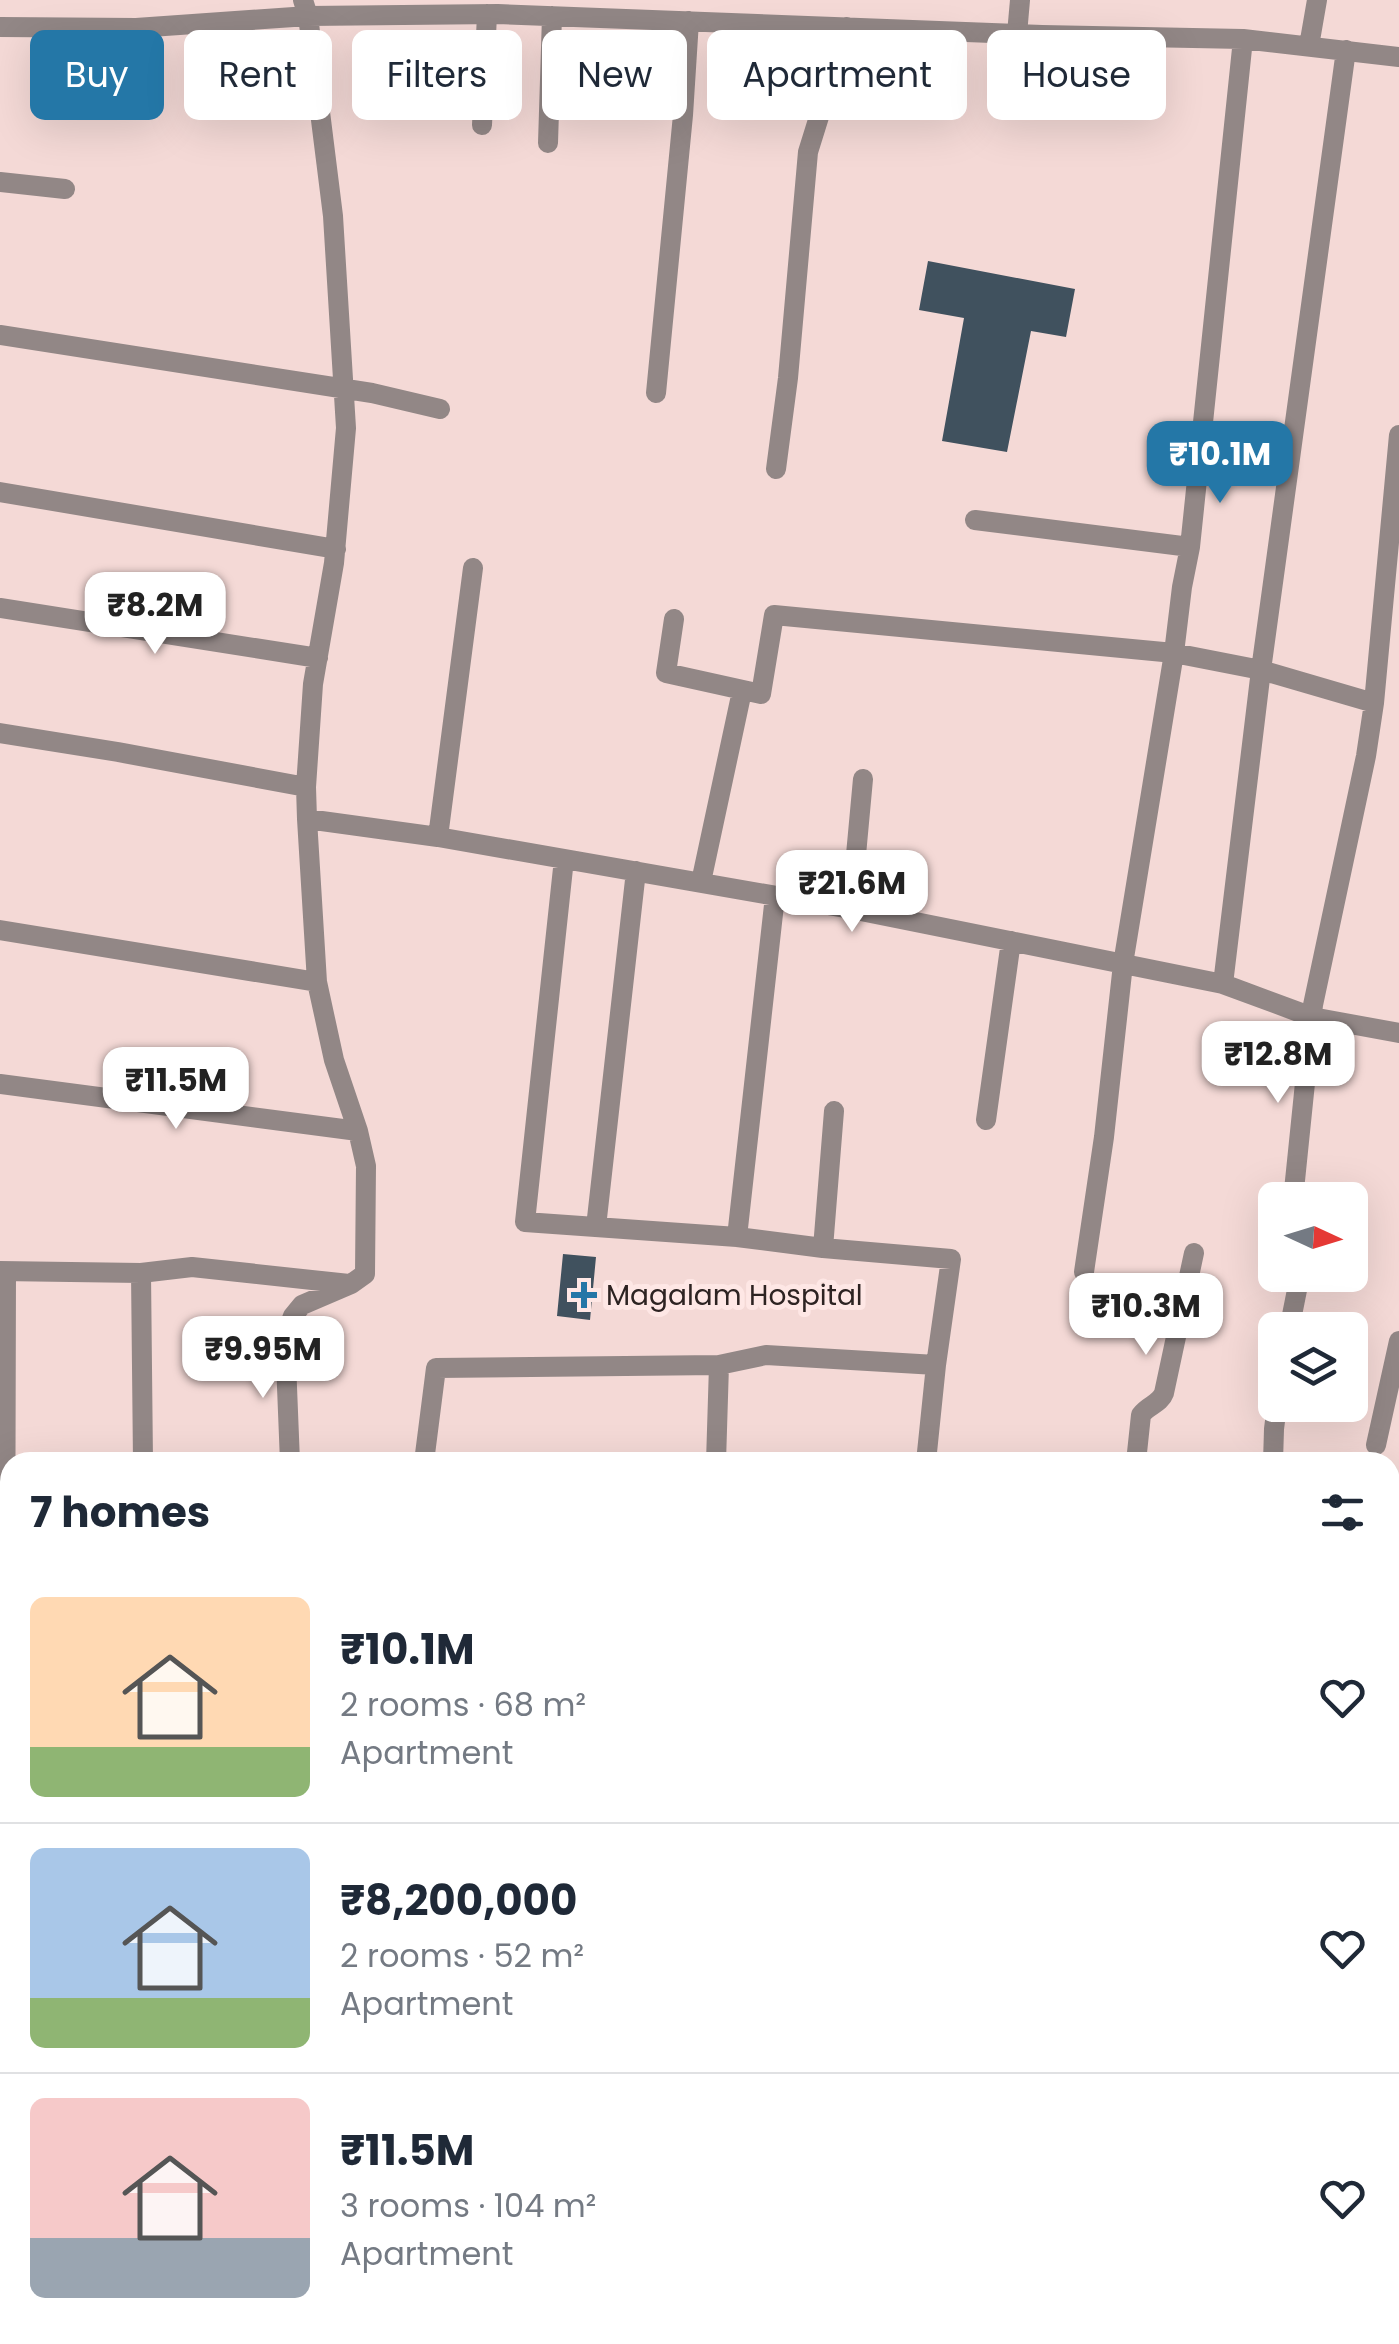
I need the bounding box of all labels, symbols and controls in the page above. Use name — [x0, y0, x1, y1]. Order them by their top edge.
chip: Buy — [30, 30, 164, 120]
chip: Rent — [184, 30, 332, 120]
chip: Filters — [352, 30, 522, 120]
chip: New — [542, 30, 687, 120]
chip: Apartment — [707, 30, 967, 120]
chip: House — [987, 30, 1166, 120]
pin: ₹10.1M — [1139, 421, 1301, 506]
text: ₹10.1M — [1169, 431, 1271, 476]
pin: ₹8.2M — [85, 572, 225, 657]
text: ₹8.2M — [107, 582, 203, 627]
pin: ₹21.6M — [771, 850, 933, 935]
text: ₹21.6M — [798, 860, 906, 905]
pin: ₹12.8M — [1197, 1021, 1359, 1106]
text: ₹12.8M — [1224, 1031, 1332, 1076]
pin: ₹11.5M — [95, 1047, 257, 1132]
text: ₹11.5M — [125, 1057, 227, 1102]
north arrow — [1258, 1182, 1368, 1292]
map controls — [1258, 1182, 1368, 1422]
pin: ₹10.3M — [1065, 1273, 1227, 1358]
place label: Magalam Hospital — [606, 1276, 863, 1315]
marker: Magalam Hospital — [571, 1282, 597, 1308]
text: ₹10.3M — [1091, 1283, 1201, 1328]
button: layers — [1258, 1312, 1368, 1422]
pin: ₹9.95M — [182, 1316, 344, 1401]
text: ₹9.95M — [204, 1326, 322, 1371]
text: 7 homes — [30, 1483, 210, 1542]
icon: filters — [1315, 1485, 1370, 1540]
text: ₹10.1M — [340, 1620, 474, 1679]
icon: home — [110, 1637, 230, 1757]
icon: heart — [1315, 1670, 1370, 1725]
text: 2 rooms · 68 m² — [340, 1682, 586, 1727]
text: Apartment — [340, 1730, 513, 1775]
text: ₹8,200,000 — [340, 1871, 577, 1930]
icon: home — [110, 1888, 230, 2008]
icon: heart — [1315, 1921, 1370, 1976]
text: 2 rooms · 52 m² — [340, 1933, 584, 1978]
text: Apartment — [340, 1981, 513, 2026]
text: ₹11.5M — [340, 2121, 474, 2180]
icon: home — [110, 2138, 230, 2258]
icon: heart — [1315, 2171, 1370, 2226]
text: 3 rooms · 104 m² — [340, 2183, 596, 2228]
text: Apartment — [340, 2231, 513, 2276]

